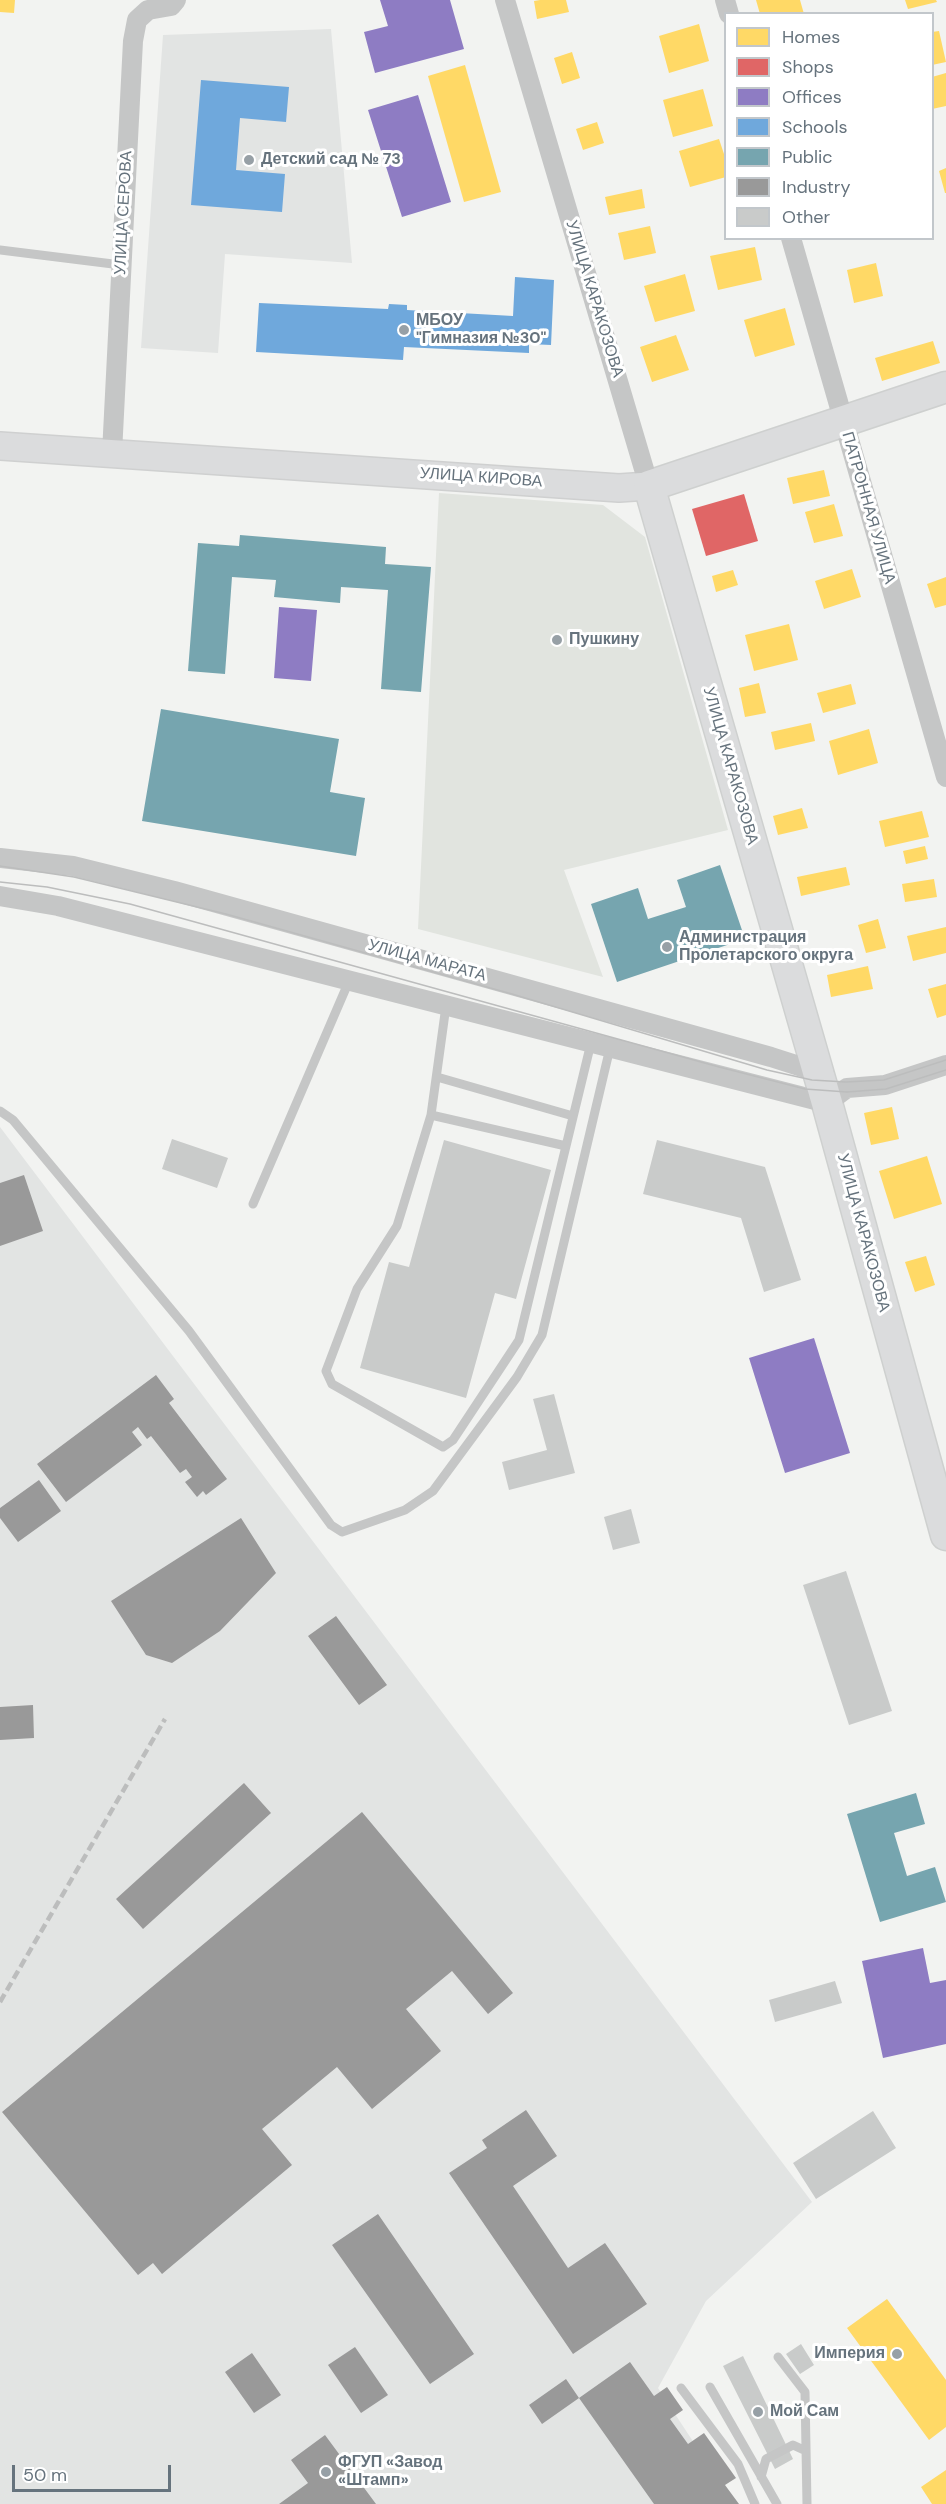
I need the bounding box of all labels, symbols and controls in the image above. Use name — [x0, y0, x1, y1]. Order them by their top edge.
legend — [724, 12, 934, 240]
text: Homes — [782, 25, 840, 49]
text: Shops — [782, 55, 834, 79]
text: Offices — [782, 85, 842, 109]
text: Schools — [782, 115, 847, 139]
text: Public — [782, 145, 833, 169]
street label: УЛИЦА СЕРОВА — [111, 150, 137, 276]
place label: Детский сад № 73 — [261, 150, 401, 170]
marker: Детский сад № 73 — [242, 153, 256, 167]
text: Industry — [782, 175, 851, 199]
text: Other — [782, 205, 830, 229]
street label: УЛИЦА КАРАКОЗОВА — [561, 218, 627, 380]
place label: МБОУ "Гимназия №30" — [416, 311, 546, 349]
marker: МБОУ "Гимназия №30" — [397, 323, 411, 337]
street label: ПАТРОННАЯ УЛИЦА — [837, 430, 899, 586]
street label: УЛИЦА КИРОВА — [419, 464, 543, 492]
place label: Пушкину — [569, 630, 639, 650]
marker: Пушкину — [550, 633, 564, 647]
street label: УЛИЦА КАРАКОЗОВА — [698, 685, 762, 847]
place label: Администрация Пролетарского округа — [679, 928, 853, 966]
street label: УЛИЦА МАРАТА — [366, 936, 488, 986]
marker: Администрация Пролетарского округа — [660, 940, 674, 954]
street label: УЛИЦА КАРАКОЗОВА — [833, 1152, 893, 1314]
place label: Империя — [814, 2344, 885, 2364]
marker: Империя — [890, 2347, 904, 2361]
place label: Мой Сам — [770, 2402, 839, 2422]
marker: Мой Сам — [751, 2405, 765, 2419]
scale bar — [15, 2453, 174, 2491]
place label: ФГУП «Завод «Штамп» — [338, 2453, 442, 2491]
text: 50 m — [23, 2463, 67, 2487]
marker: ФГУП «Завод «Штамп» — [319, 2465, 333, 2479]

